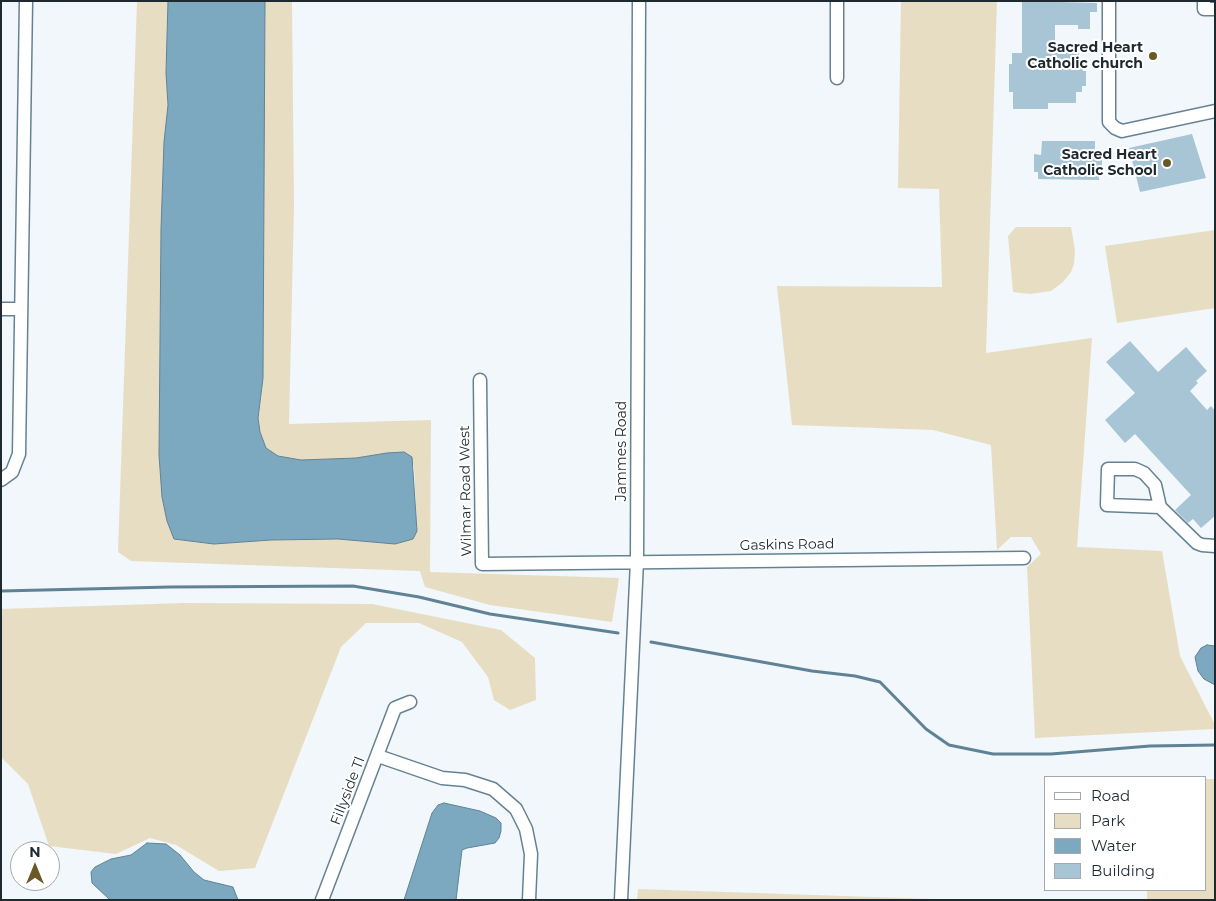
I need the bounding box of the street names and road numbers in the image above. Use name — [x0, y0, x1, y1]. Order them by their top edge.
street label: Jammes Road — [614, 401, 630, 501]
street label: Wilmar Road West — [456, 425, 476, 557]
street label: Gaskins Road — [740, 536, 834, 554]
street label: Fillyside Tl — [327, 755, 369, 827]

